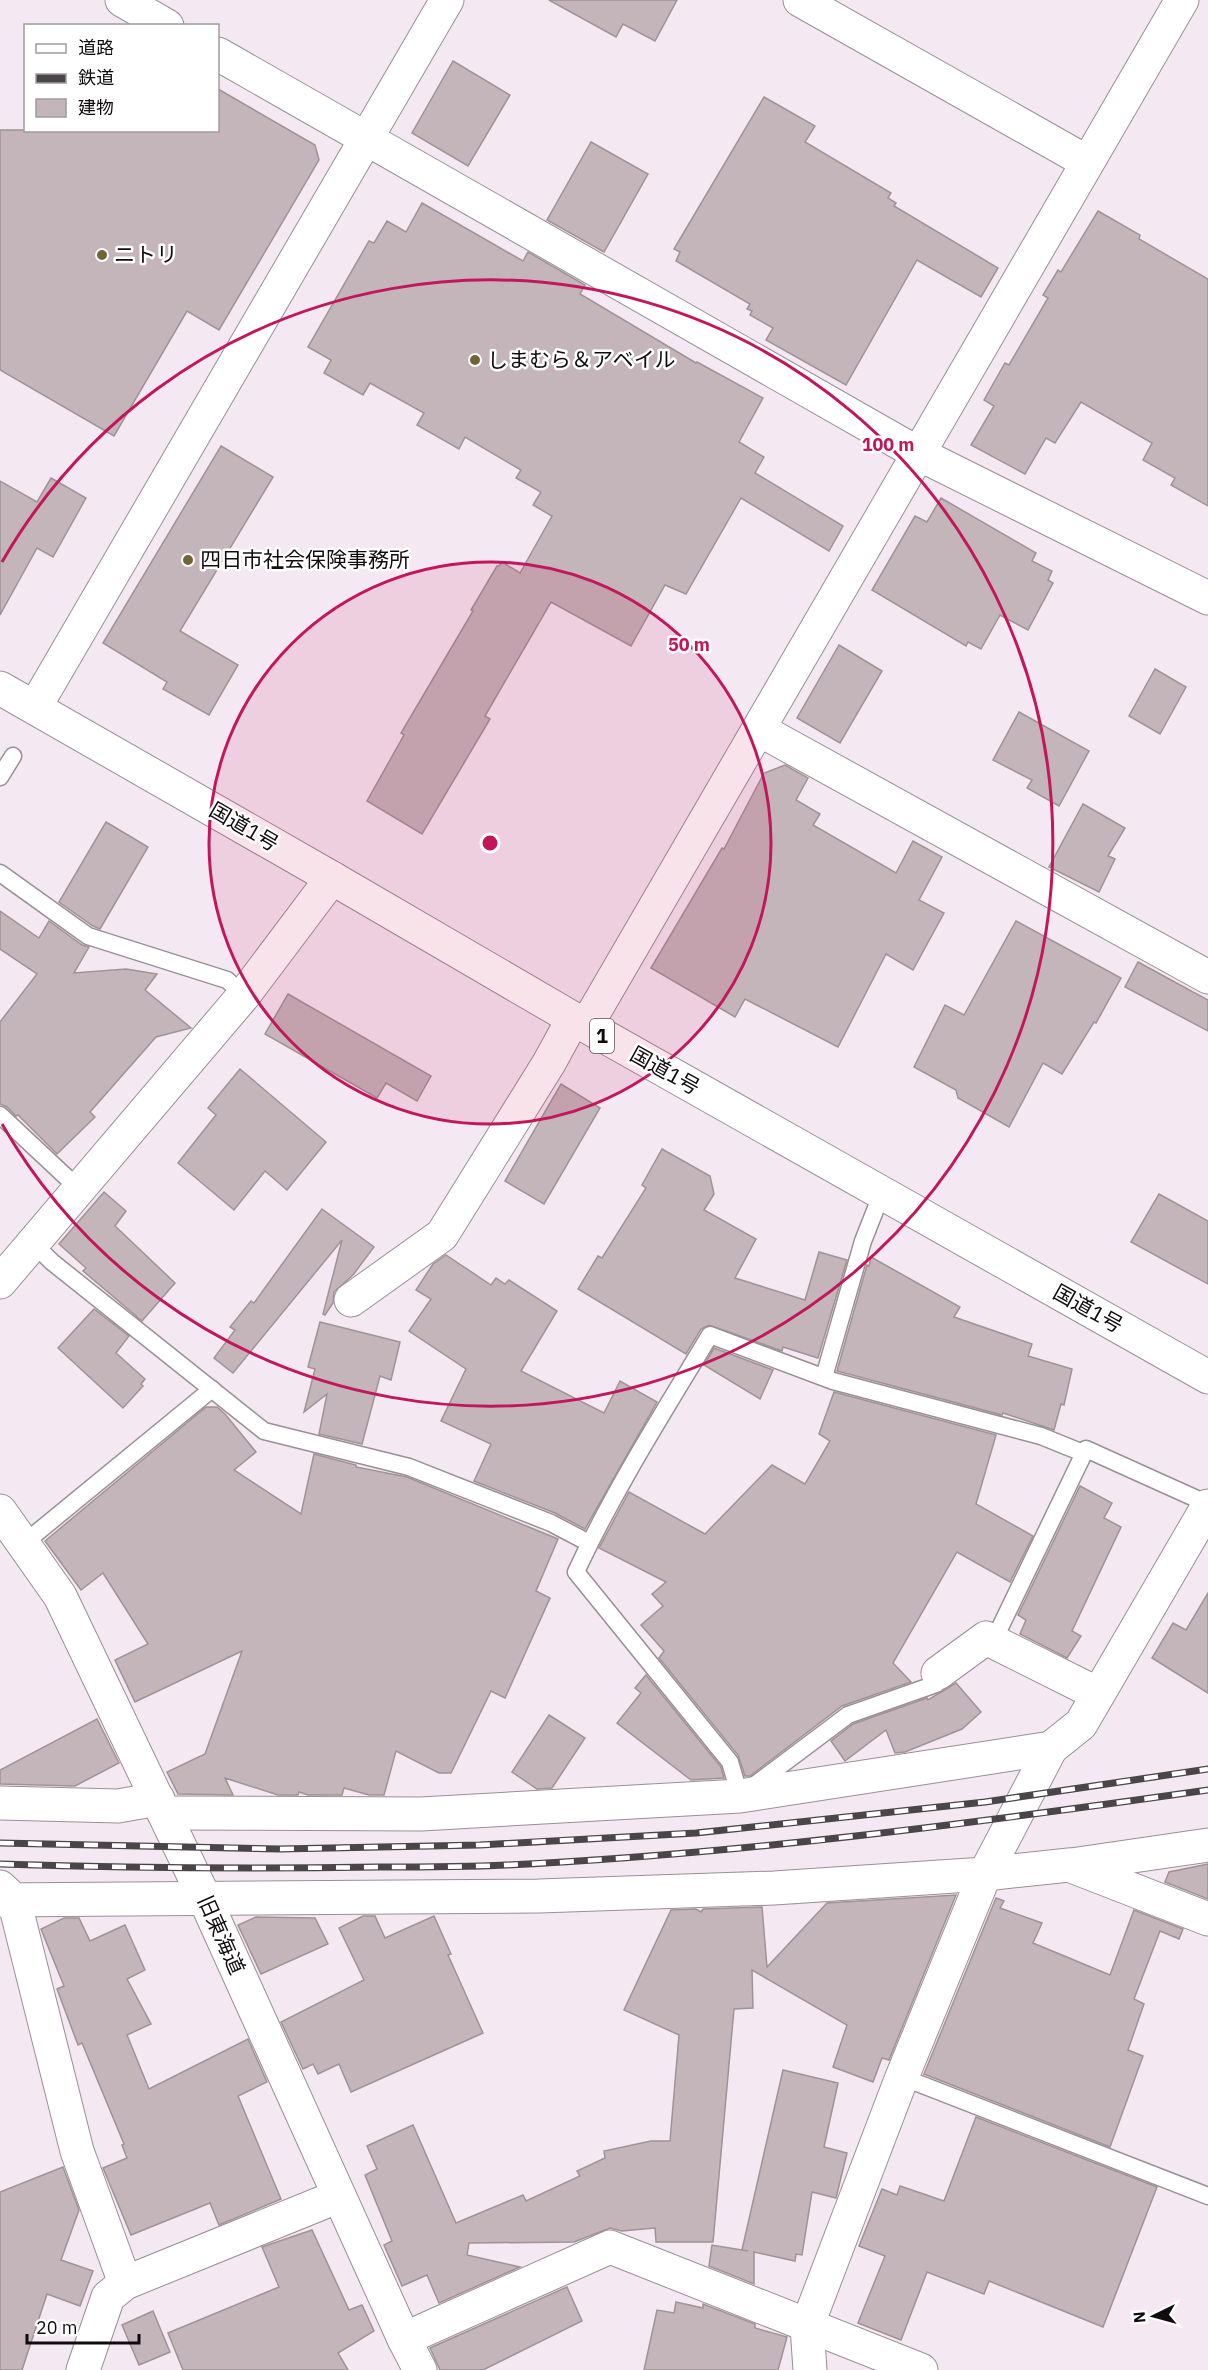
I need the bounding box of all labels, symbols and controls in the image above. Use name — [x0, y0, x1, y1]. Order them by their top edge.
legend — [24, 24, 219, 132]
text: 道路 — [78, 36, 114, 59]
text: 鉄道 — [78, 66, 114, 89]
text: 建物 — [78, 96, 114, 119]
place label: ニトリ — [114, 240, 177, 268]
marker: ニトリ — [95, 248, 109, 262]
place label: しまむら＆アベイル — [487, 345, 676, 373]
marker: しまむら＆アベイル — [468, 353, 482, 367]
text: 100 m — [862, 433, 914, 456]
place label: 四日市社会保険事務所 — [200, 545, 410, 573]
marker: 四日市社会保険事務所 — [181, 553, 195, 567]
text: 50 m — [668, 633, 710, 656]
street label: 国道1号 — [205, 795, 284, 857]
centre of rings — [480, 833, 500, 853]
road number: 1 — [590, 1019, 614, 1053]
street label: 国道1号 — [626, 1040, 705, 1101]
street label: 国道1号 — [1049, 1278, 1128, 1339]
street label: 旧東海道 — [192, 1891, 252, 1979]
north arrow — [1124, 2286, 1184, 2346]
scale bar — [27, 2307, 140, 2345]
text: N — [1129, 2311, 1150, 2324]
text: 20 m — [36, 2316, 78, 2339]

